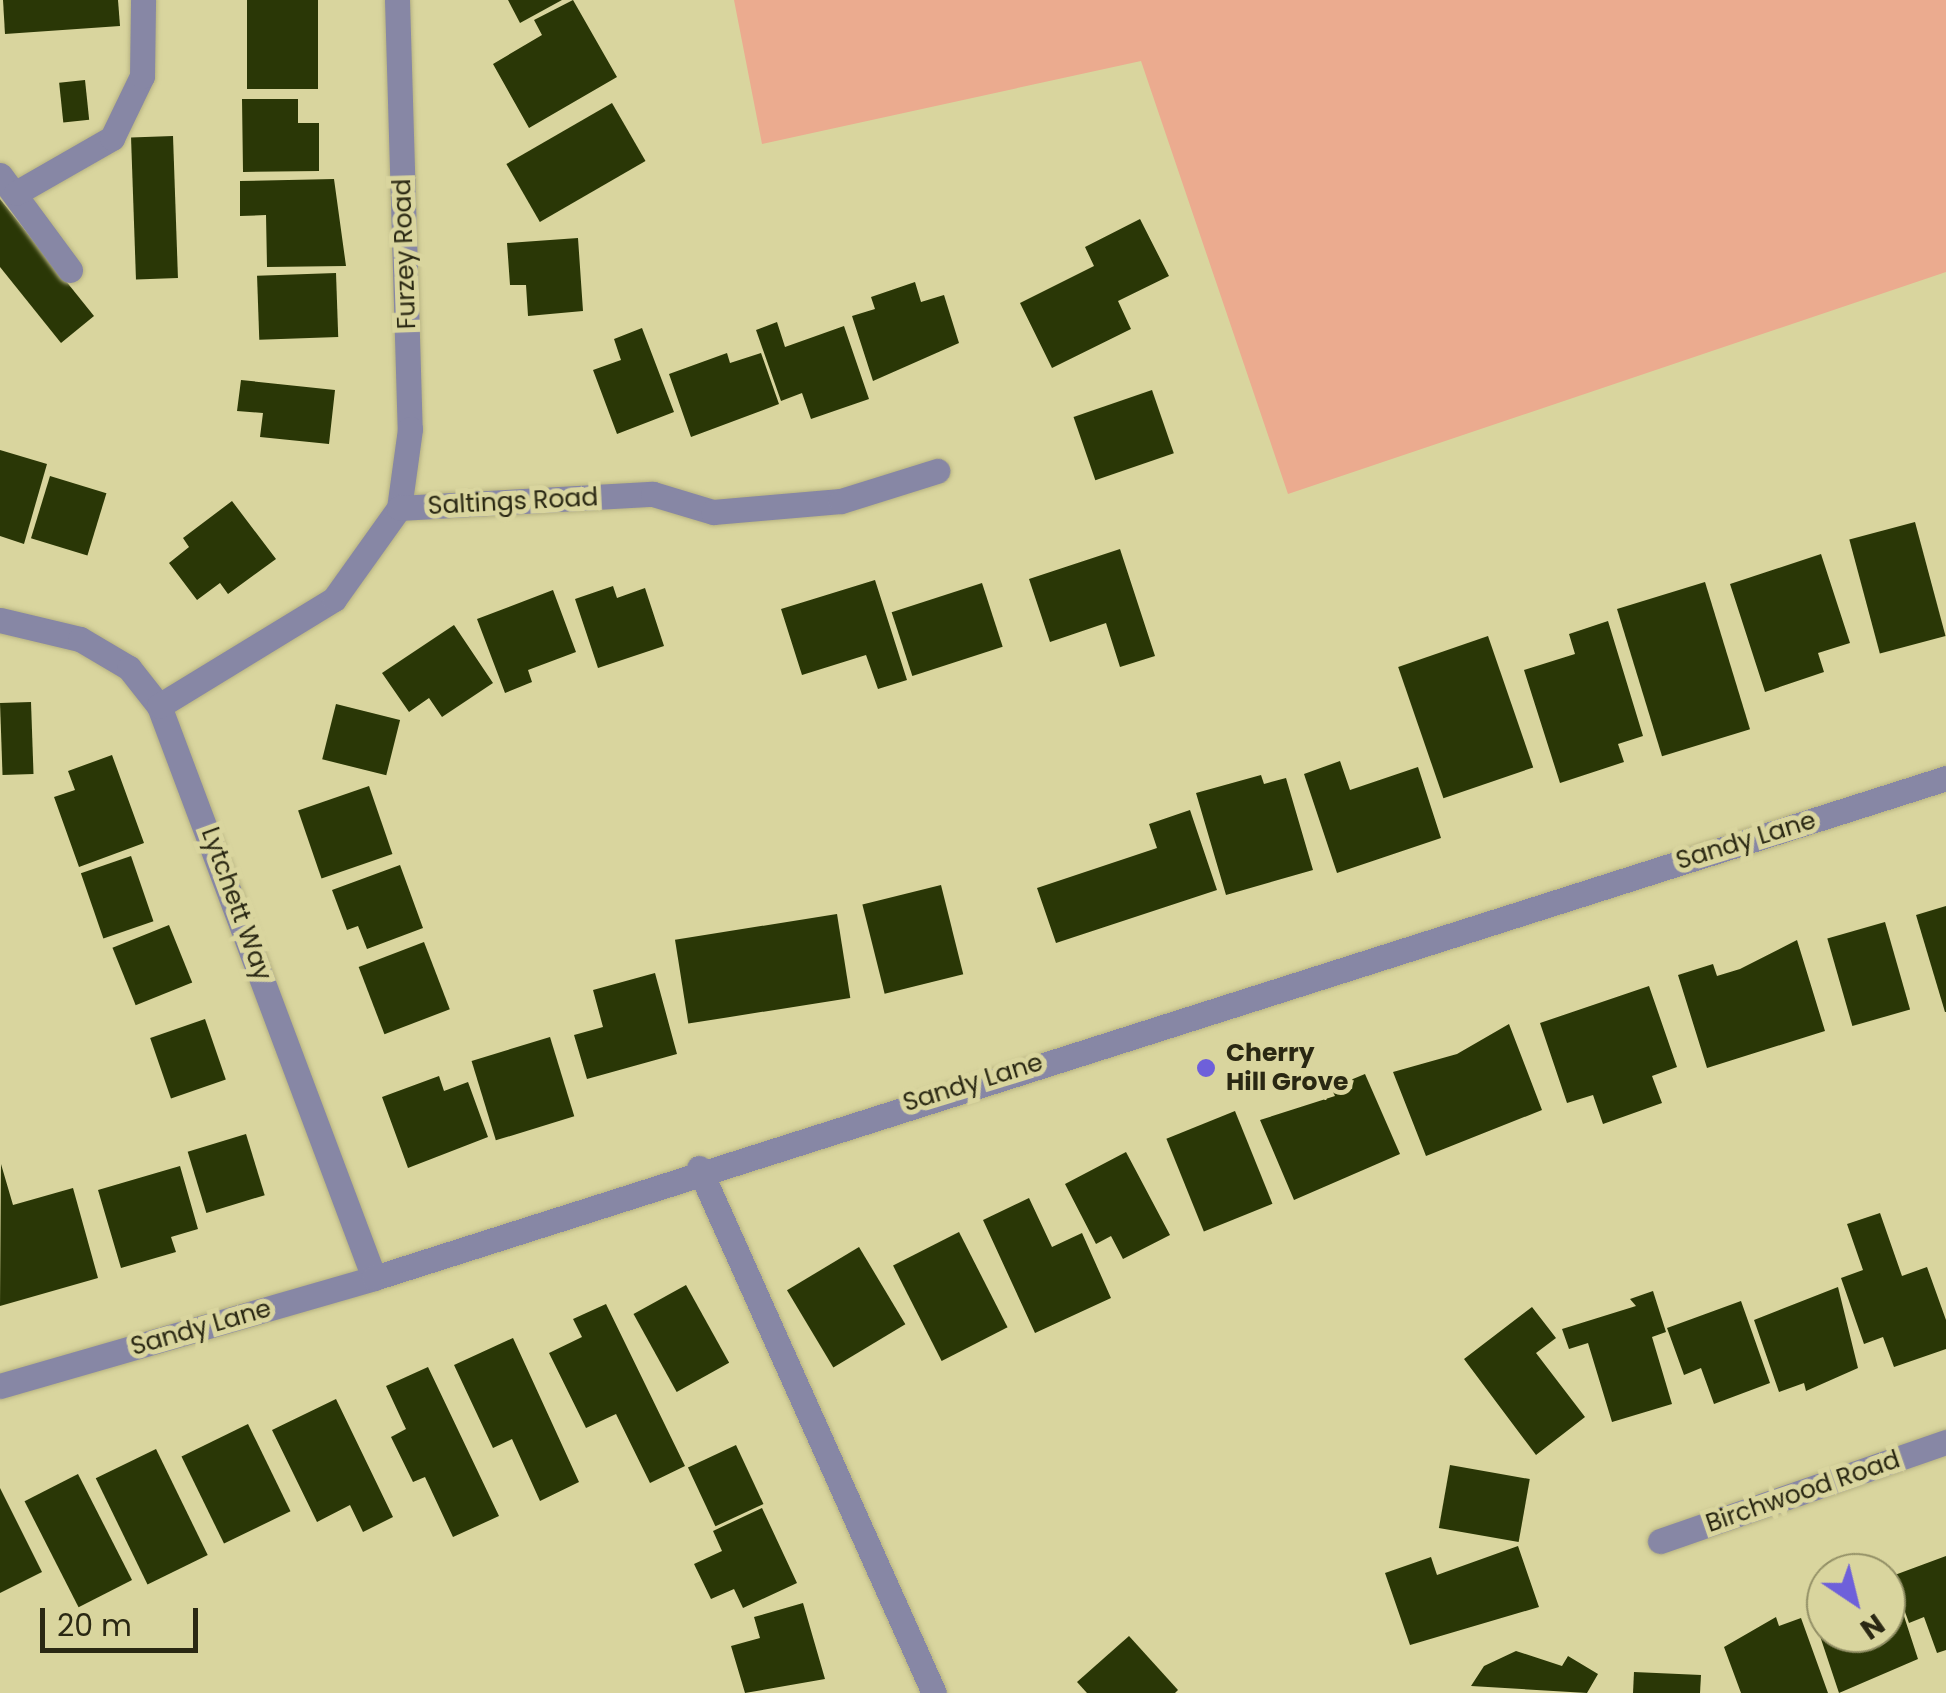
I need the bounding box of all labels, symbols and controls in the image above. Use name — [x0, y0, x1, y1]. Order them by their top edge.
street label: Furzey Road — [387, 178, 423, 330]
street label: Saltings Road — [427, 483, 599, 521]
street label: Sandy Lane — [1673, 806, 1819, 876]
street label: Lytchett Way — [194, 823, 278, 985]
place label: Cherry Hill Grove — [1226, 1039, 1348, 1098]
street label: Sandy Lane — [900, 1048, 1046, 1118]
marker: Cherry Hill Grove — [1195, 1057, 1217, 1079]
street label: Sandy Lane — [127, 1294, 275, 1362]
street label: Birchwood Road — [1702, 1445, 1904, 1539]
north arrow — [1806, 1553, 1906, 1653]
scale bar — [45, 1588, 202, 1650]
text: 20 m — [57, 1604, 132, 1647]
text: N — [1853, 1604, 1892, 1648]

